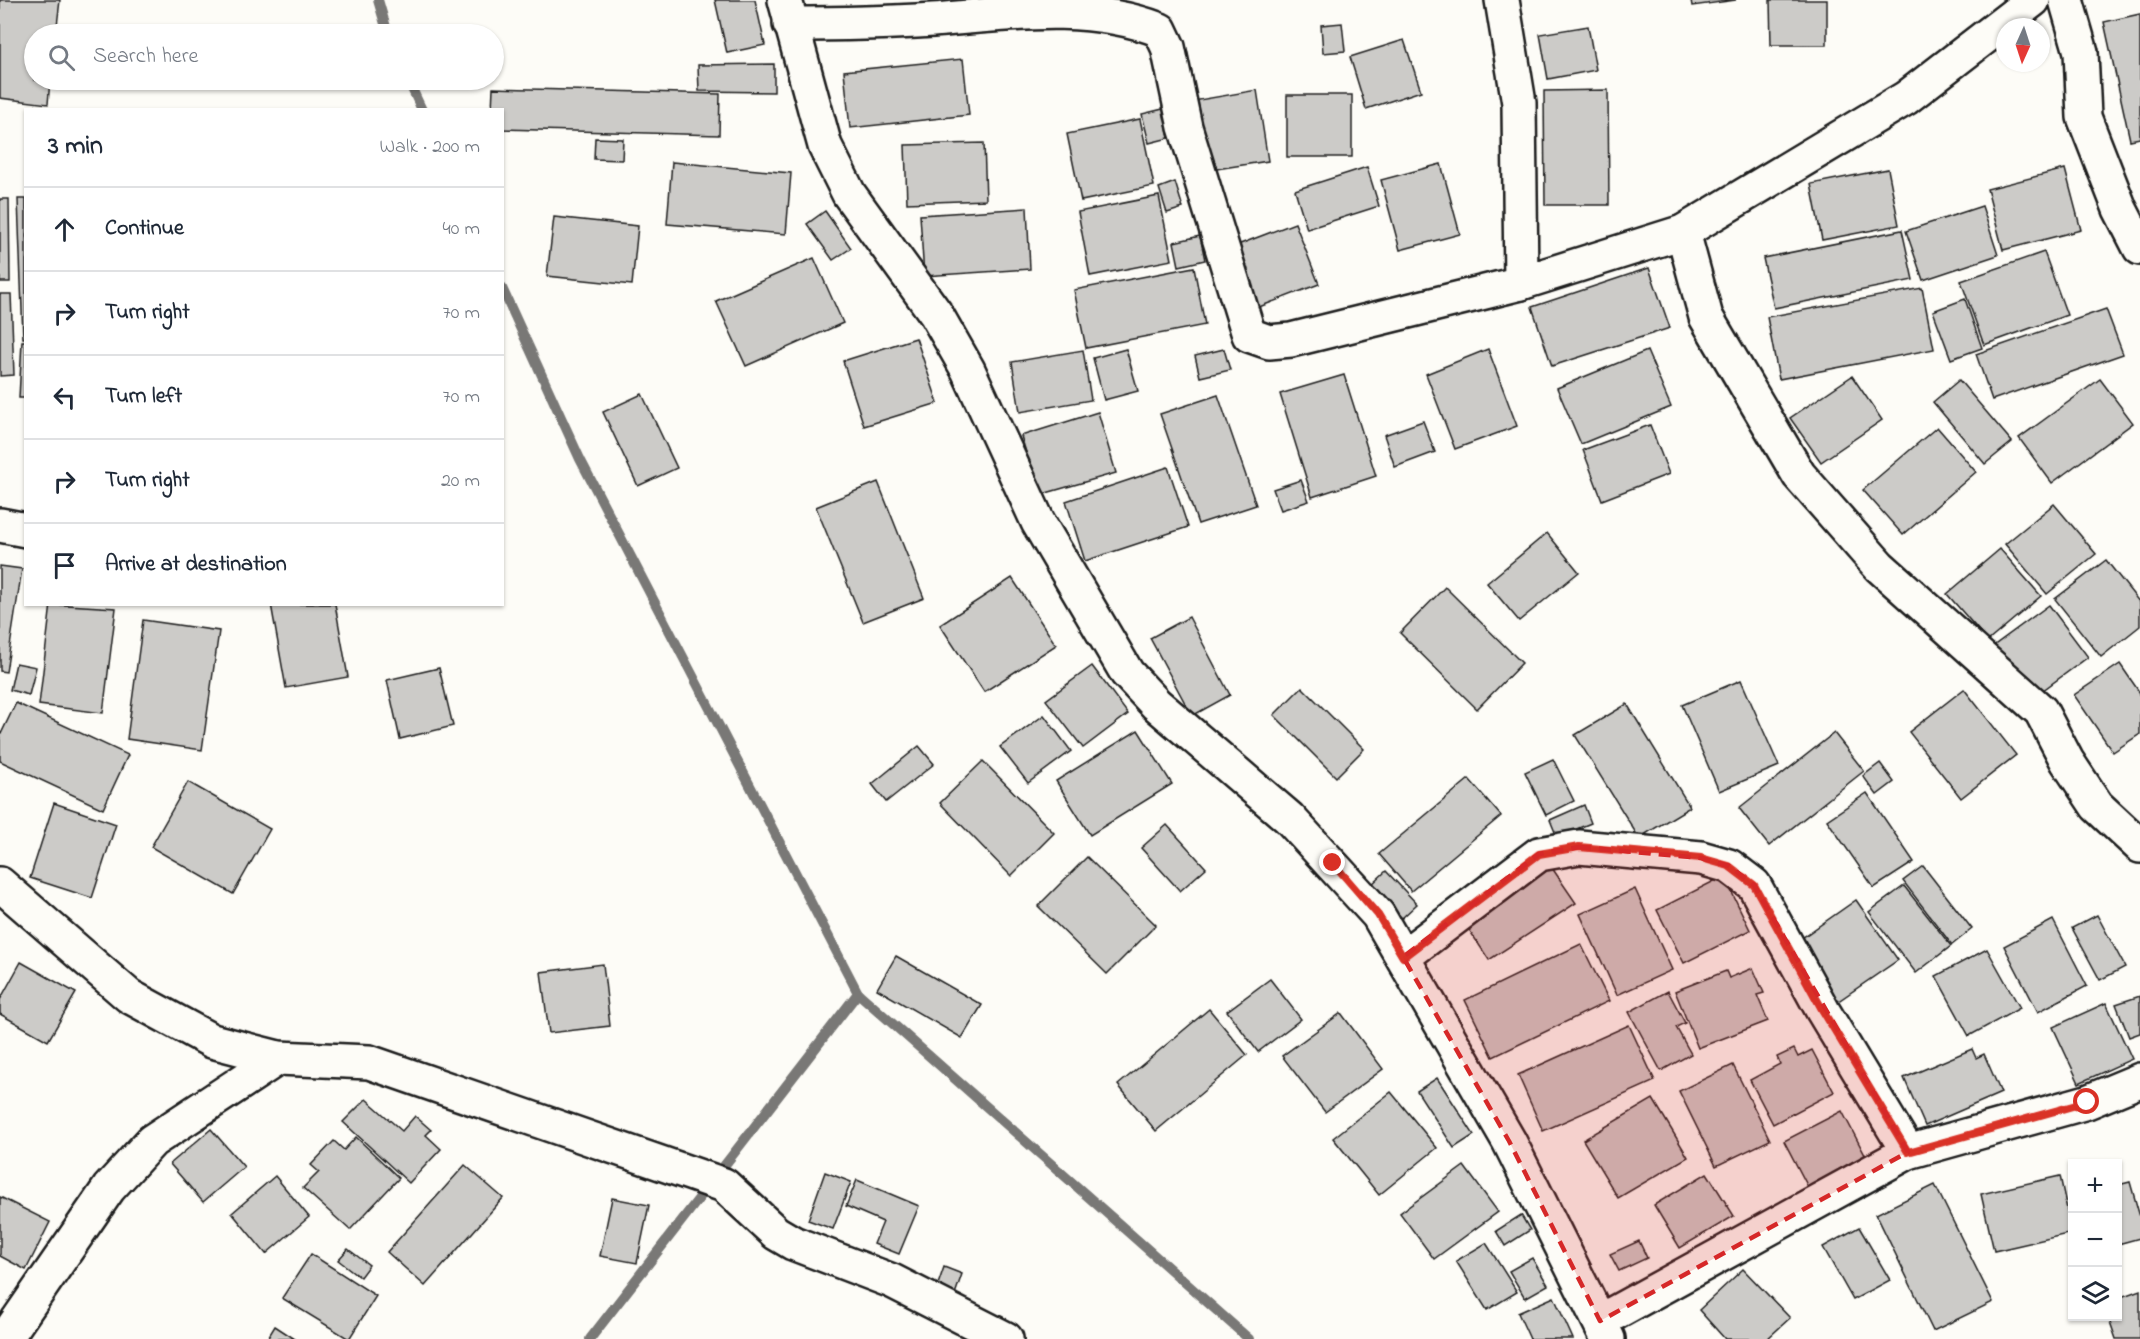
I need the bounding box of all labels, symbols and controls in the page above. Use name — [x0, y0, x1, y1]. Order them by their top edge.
north arrow — [1996, 18, 2050, 72]
search box — [24, 24, 504, 90]
icon: search — [45, 41, 78, 74]
text: Search here — [93, 41, 198, 73]
text: 3 min — [48, 128, 103, 166]
text: Walk · 200 m — [380, 133, 480, 162]
icon: ahead — [48, 213, 81, 246]
text: Continue — [105, 213, 184, 245]
text: 40 m — [443, 215, 480, 244]
icon: right — [48, 297, 81, 330]
text: Turn right — [105, 297, 190, 329]
text: 70 m — [443, 299, 480, 328]
icon: left — [48, 381, 81, 414]
text: Turn left — [105, 381, 182, 413]
text: 70 m — [443, 383, 480, 412]
icon: right — [48, 465, 81, 498]
text: Turn right — [105, 465, 190, 497]
text: 20 m — [441, 467, 480, 496]
icon: arrive — [48, 549, 81, 582]
text: Arrive at destination — [105, 549, 287, 581]
route end — [1319, 849, 1345, 875]
route start — [2073, 1088, 2099, 1114]
map controls — [2068, 1159, 2122, 1321]
button: + — [2068, 1159, 2122, 1213]
button: − — [2068, 1213, 2122, 1267]
button: layers — [2068, 1267, 2122, 1321]

